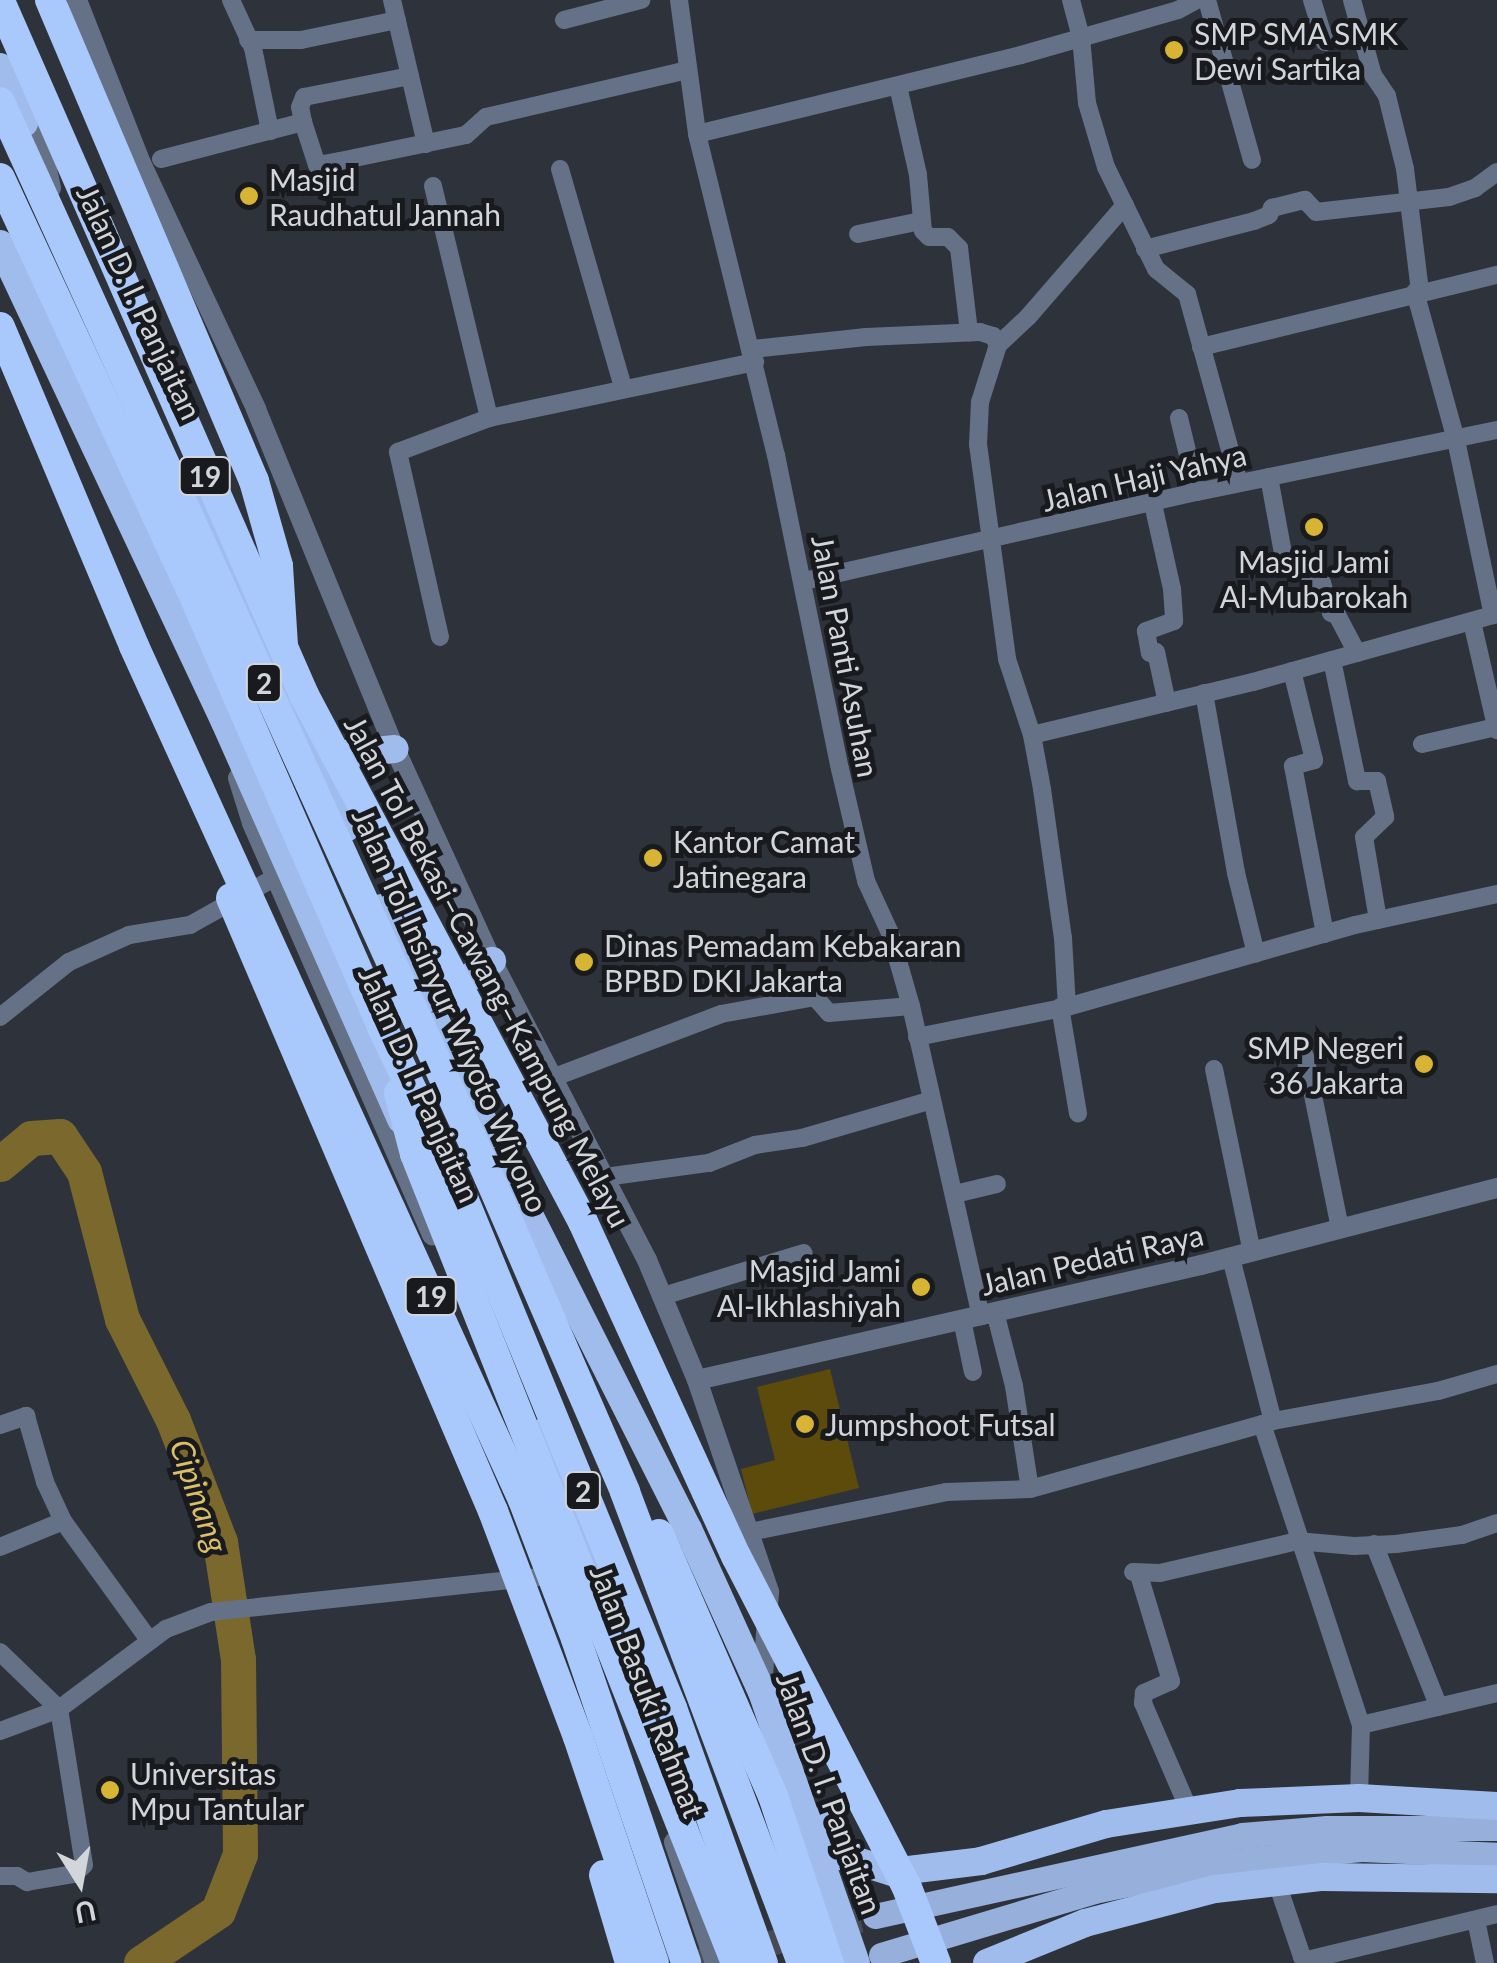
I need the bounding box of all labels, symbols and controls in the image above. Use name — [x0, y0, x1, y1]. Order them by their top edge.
place label: SMP SMA SMK Dewi Sartika — [1194, 15, 1400, 86]
marker: SMP SMA SMK Dewi Sartika — [1163, 39, 1185, 61]
place label: Masjid Raudhatul Jannah — [269, 161, 502, 232]
street label: Jalan D. I. Panjaitan — [70, 179, 210, 425]
marker: Masjid Raudhatul Jannah — [238, 185, 260, 207]
street label: Jalan Haji Yahya — [1038, 436, 1250, 518]
road number: 19 — [178, 453, 232, 499]
marker: Masjid Jami Al-Mubarokah — [1303, 516, 1325, 538]
street label: Jalan Panti Asuhan — [805, 531, 887, 781]
place label: Masjid Jami Al-Mubarokah — [1220, 543, 1408, 614]
road number: 2 — [244, 660, 284, 706]
street label: Jalan Tol Bekasi–Cawang–Kampung Melayu — [337, 709, 639, 1233]
street label: Jalan Tol Insinyur Wiyoto Wiyono — [345, 801, 557, 1219]
place label: Kantor Camat Jatinegara — [673, 823, 856, 894]
marker: Kantor Camat Jatinegara — [642, 847, 664, 869]
place label: Dinas Pemadam Kebakaran BPBD DKI Jakarta — [604, 927, 962, 998]
marker: Dinas Pemadam Kebakaran BPBD DKI Jakarta — [573, 951, 595, 973]
street label: Jalan D. I. Panjaitan — [352, 960, 488, 1208]
place label: SMP Negeri 36 Jakarta — [1247, 1029, 1404, 1100]
marker: SMP Negeri 36 Jakarta — [1413, 1053, 1435, 1075]
street label: Jalan Pedati Raya — [977, 1216, 1207, 1302]
place label: Masjid Jami Al-Ikhlashiyah — [717, 1252, 901, 1322]
road number: 19 — [404, 1273, 458, 1319]
marker: Masjid Jami Al-Ikhlashiyah — [910, 1276, 932, 1298]
place label: Jumpshoot Futsal — [825, 1406, 1056, 1442]
marker: Jumpshoot Futsal — [794, 1413, 816, 1435]
water label: Cipinang — [162, 1434, 236, 1558]
road number: 2 — [563, 1468, 603, 1514]
street label: Jalan Basuki Rahmat — [583, 1560, 713, 1822]
street label: Jalan D. I. Panjaitan — [770, 1667, 890, 1919]
place label: Universitas Mpu Tantular — [130, 1755, 305, 1826]
marker: Universitas Mpu Tantular — [99, 1779, 121, 1801]
north arrow — [30, 1833, 130, 1933]
text: U — [72, 1894, 99, 1931]

